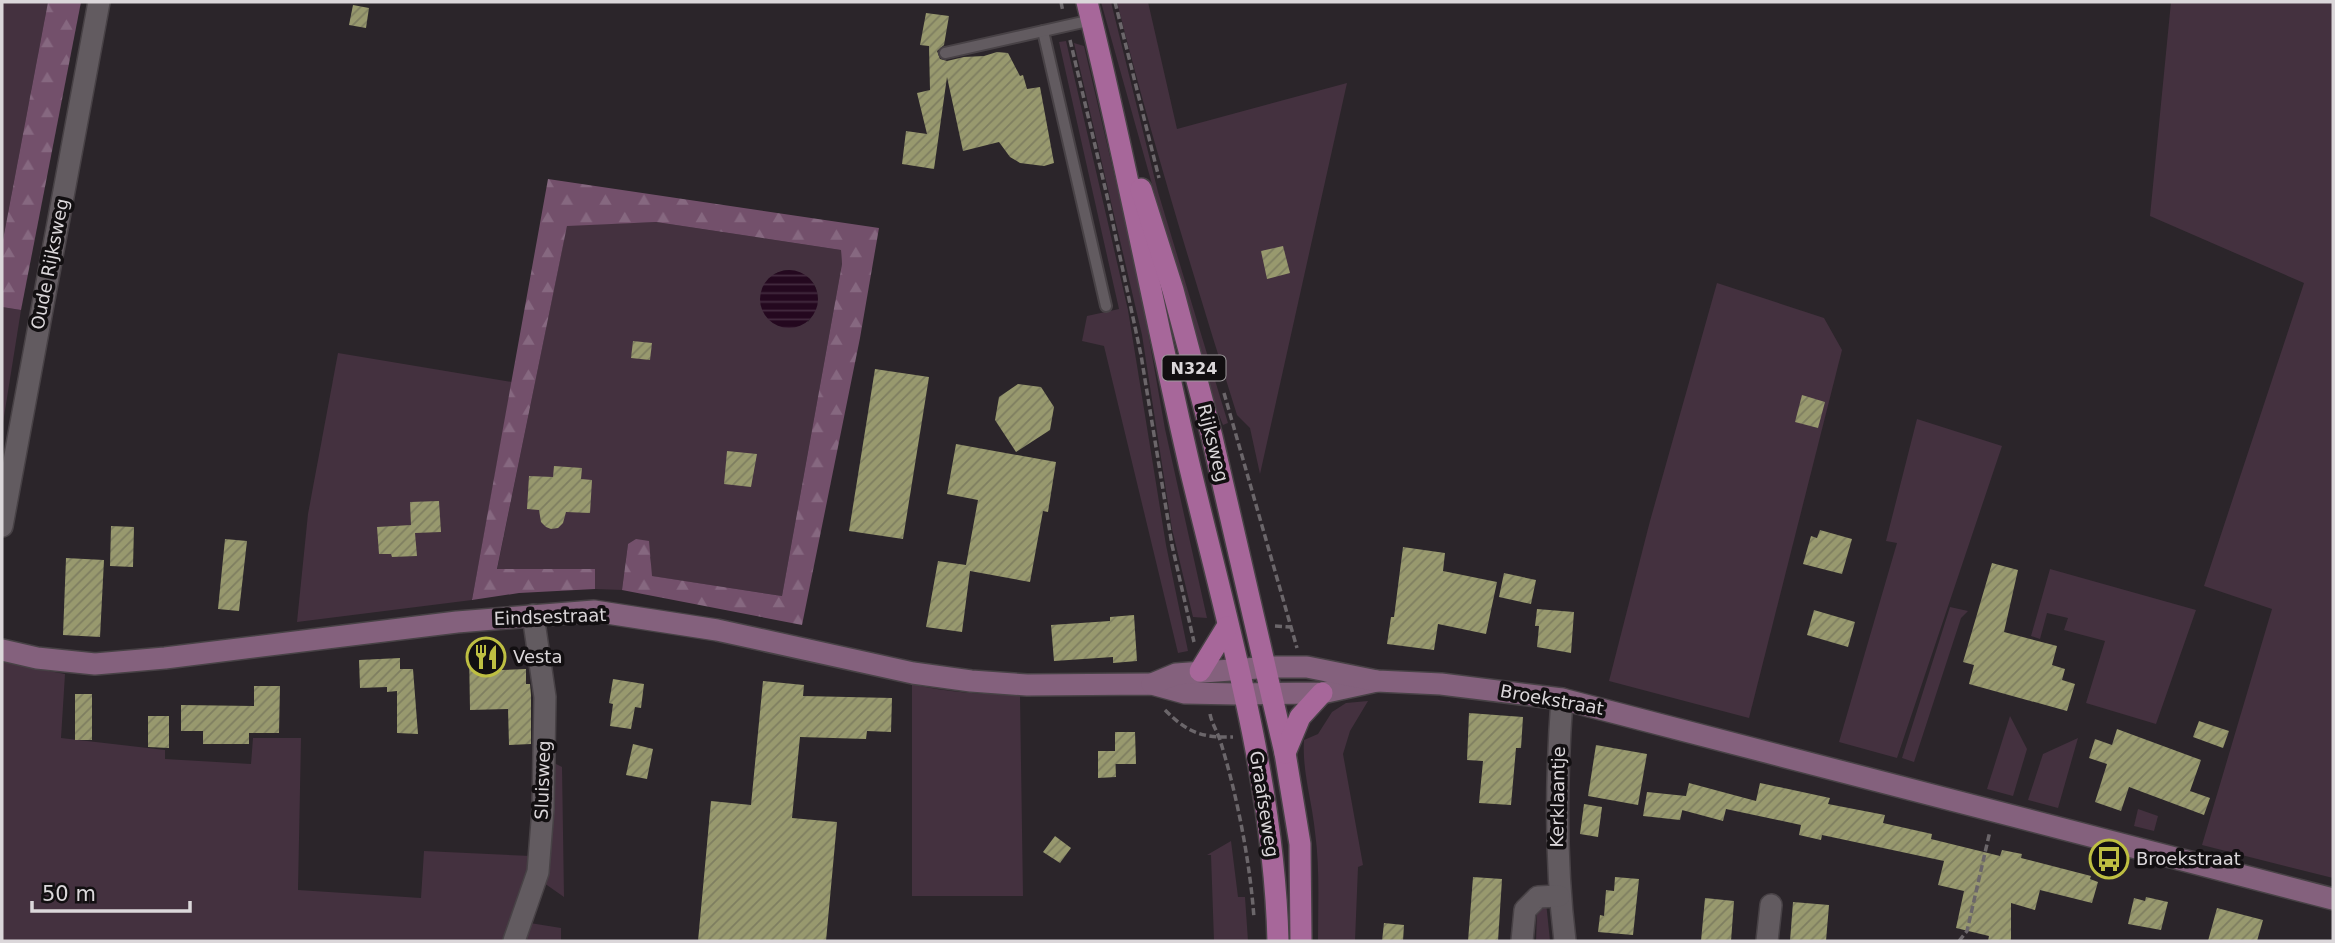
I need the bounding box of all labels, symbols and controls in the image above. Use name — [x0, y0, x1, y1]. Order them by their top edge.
street label: Oude Rijksweg — [26, 196, 73, 331]
road number: N324 — [1162, 356, 1226, 380]
street label: Rijksweg — [1194, 402, 1233, 484]
street label: Eindsestraat — [493, 604, 607, 629]
restaurant icon: Vesta — [465, 636, 507, 678]
place label: Vesta — [513, 646, 562, 667]
street label: Broekstraat — [1499, 680, 1606, 719]
street label: Sluisweg — [531, 740, 554, 820]
street label: Kerklaantje — [1546, 746, 1569, 848]
street label: Graafseweg — [1246, 749, 1283, 859]
bus stop icon: Broekstraat — [2088, 838, 2130, 880]
place label: Broekstraat — [2136, 848, 2241, 869]
scale bar — [32, 870, 189, 914]
text: 50 m — [42, 882, 96, 906]

